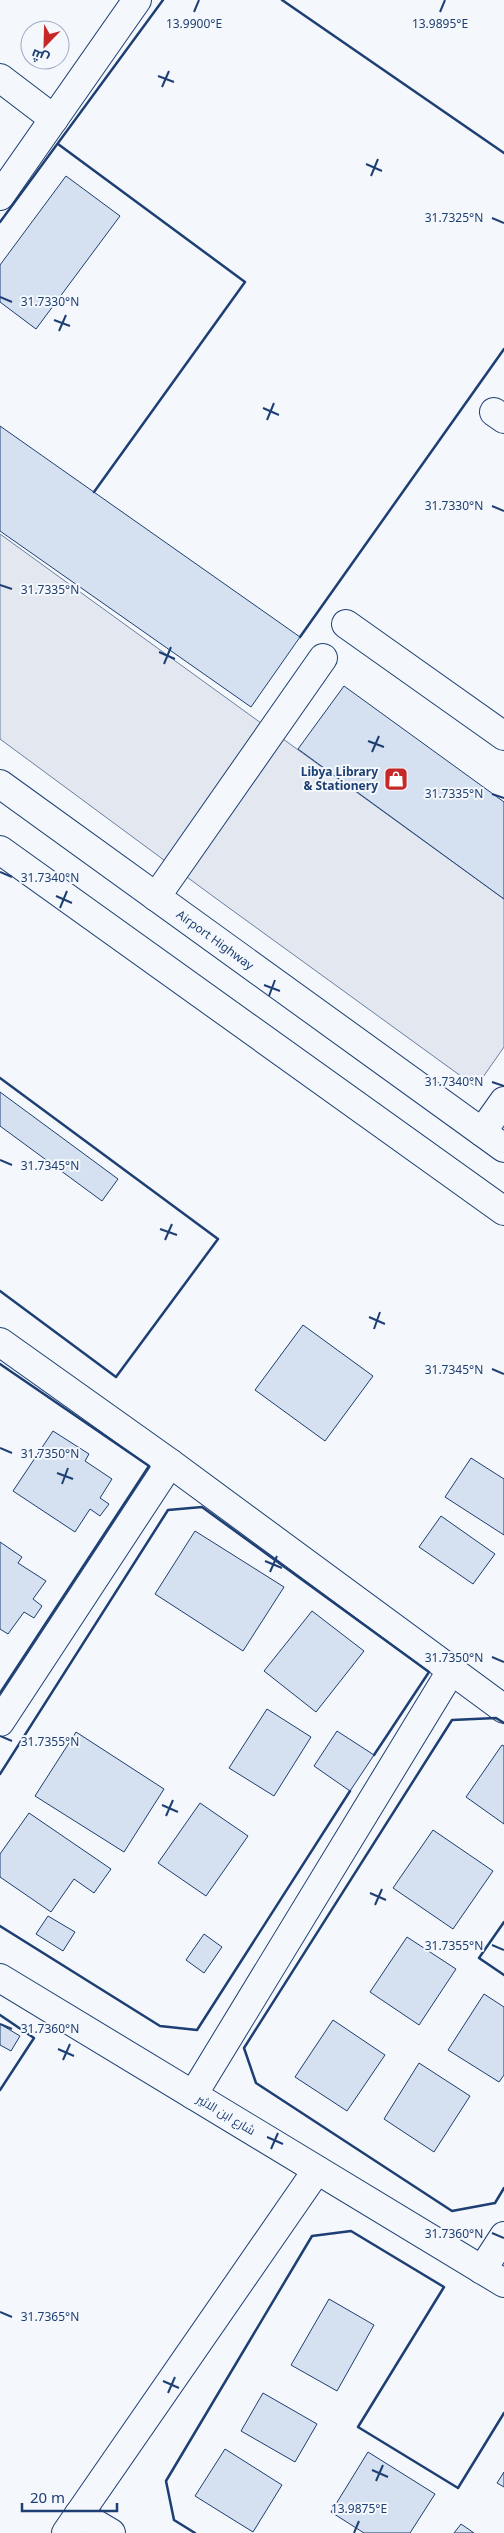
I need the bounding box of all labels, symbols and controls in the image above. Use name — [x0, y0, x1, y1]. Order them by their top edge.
text: 13.9900°E — [166, 15, 222, 32]
text: 13.9895°E — [412, 15, 468, 32]
north arrow — [20, 20, 70, 70]
text: ش — [28, 45, 52, 70]
text: 31.7325°N — [425, 209, 483, 226]
text: 31.7330°N — [21, 293, 79, 310]
text: 31.7330°N — [425, 497, 483, 514]
text: 31.7335°N — [21, 581, 79, 598]
place label: Libya Library & Stationery — [301, 763, 378, 794]
shop icon: Libya Library & Stationery — [383, 766, 409, 792]
text: 31.7335°N — [425, 785, 483, 802]
text: 31.7340°N — [21, 869, 79, 886]
street label: Airport Highway — [173, 906, 258, 974]
text: 31.7340°N — [425, 1073, 483, 1090]
text: 31.7345°N — [21, 1157, 79, 1174]
text: 31.7345°N — [425, 1361, 483, 1378]
text: 31.7350°N — [21, 1445, 79, 1462]
text: 31.7350°N — [425, 1649, 483, 1666]
text: 31.7355°N — [21, 1733, 79, 1750]
text: 31.7355°N — [425, 1937, 483, 1954]
text: 31.7360°N — [21, 2020, 79, 2037]
street label: شارع ابن الاثير — [193, 2090, 259, 2139]
text: 31.7360°N — [425, 2225, 483, 2242]
text: 31.7365°N — [21, 2308, 79, 2325]
scale bar — [22, 2480, 118, 2512]
text: 20 m — [30, 2487, 65, 2507]
text: 13.9875°E — [331, 2500, 387, 2517]

